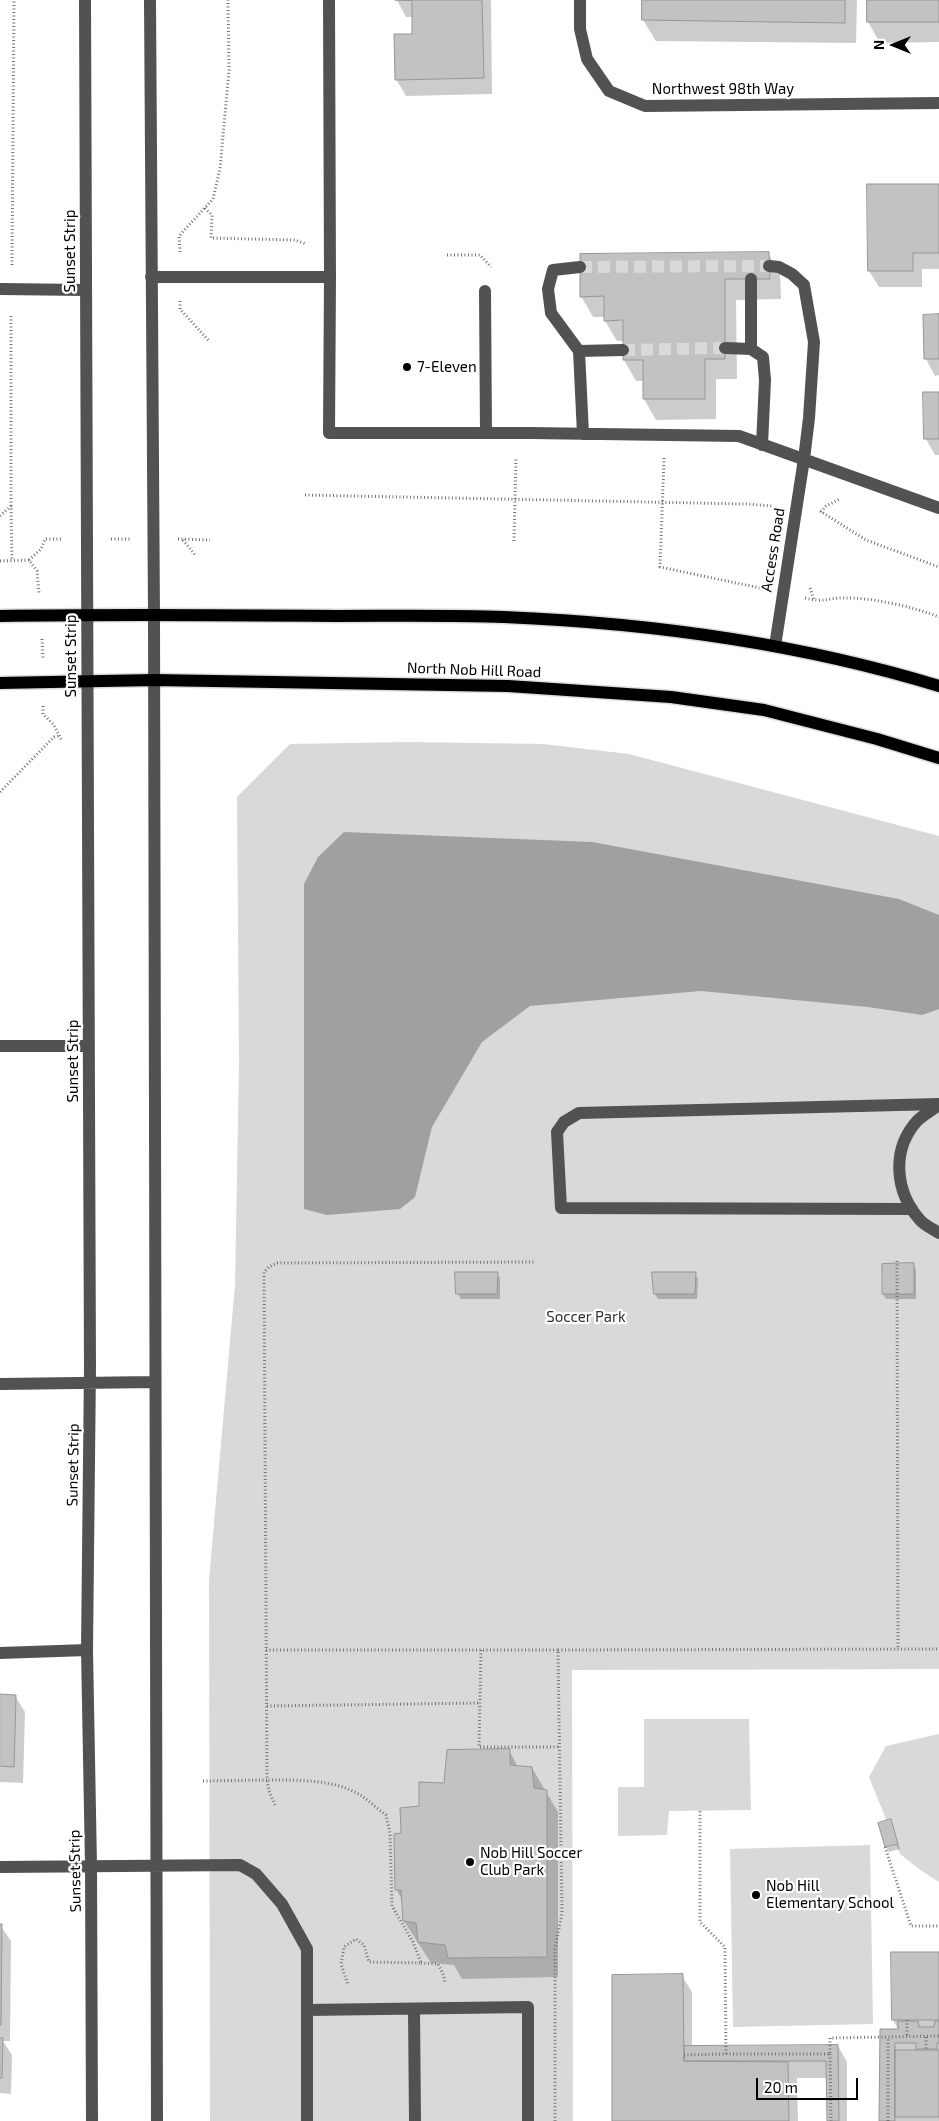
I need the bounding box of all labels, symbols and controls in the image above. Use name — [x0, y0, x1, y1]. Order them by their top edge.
north arrow — [869, 20, 919, 70]
text: N — [870, 40, 887, 50]
street label: Northwest 98th Way — [652, 80, 794, 98]
street label: Sunset Strip — [61, 210, 79, 292]
place label: 7-Eleven — [417, 358, 477, 376]
marker: 7-Eleven — [401, 361, 413, 373]
street label: Access Road — [757, 507, 789, 593]
street label: Sunset Strip — [62, 615, 80, 697]
street label: North Nob Hill Road — [407, 659, 541, 681]
street label: Sunset Strip — [64, 1020, 82, 1102]
park label: Soccer Park — [546, 1308, 626, 1326]
street label: Sunset Strip — [63, 1423, 83, 1507]
street label: Sunset Strip — [65, 1829, 85, 1913]
place label: Nob Hill Soccer Club Park — [480, 1844, 582, 1879]
marker: Nob Hill Soccer Club Park — [464, 1856, 476, 1868]
place label: Nob Hill Elementary School — [766, 1877, 894, 1912]
marker: Nob Hill Elementary School — [750, 1889, 762, 1901]
scale bar — [759, 2068, 862, 2100]
text: 20 m — [764, 2078, 798, 2096]

